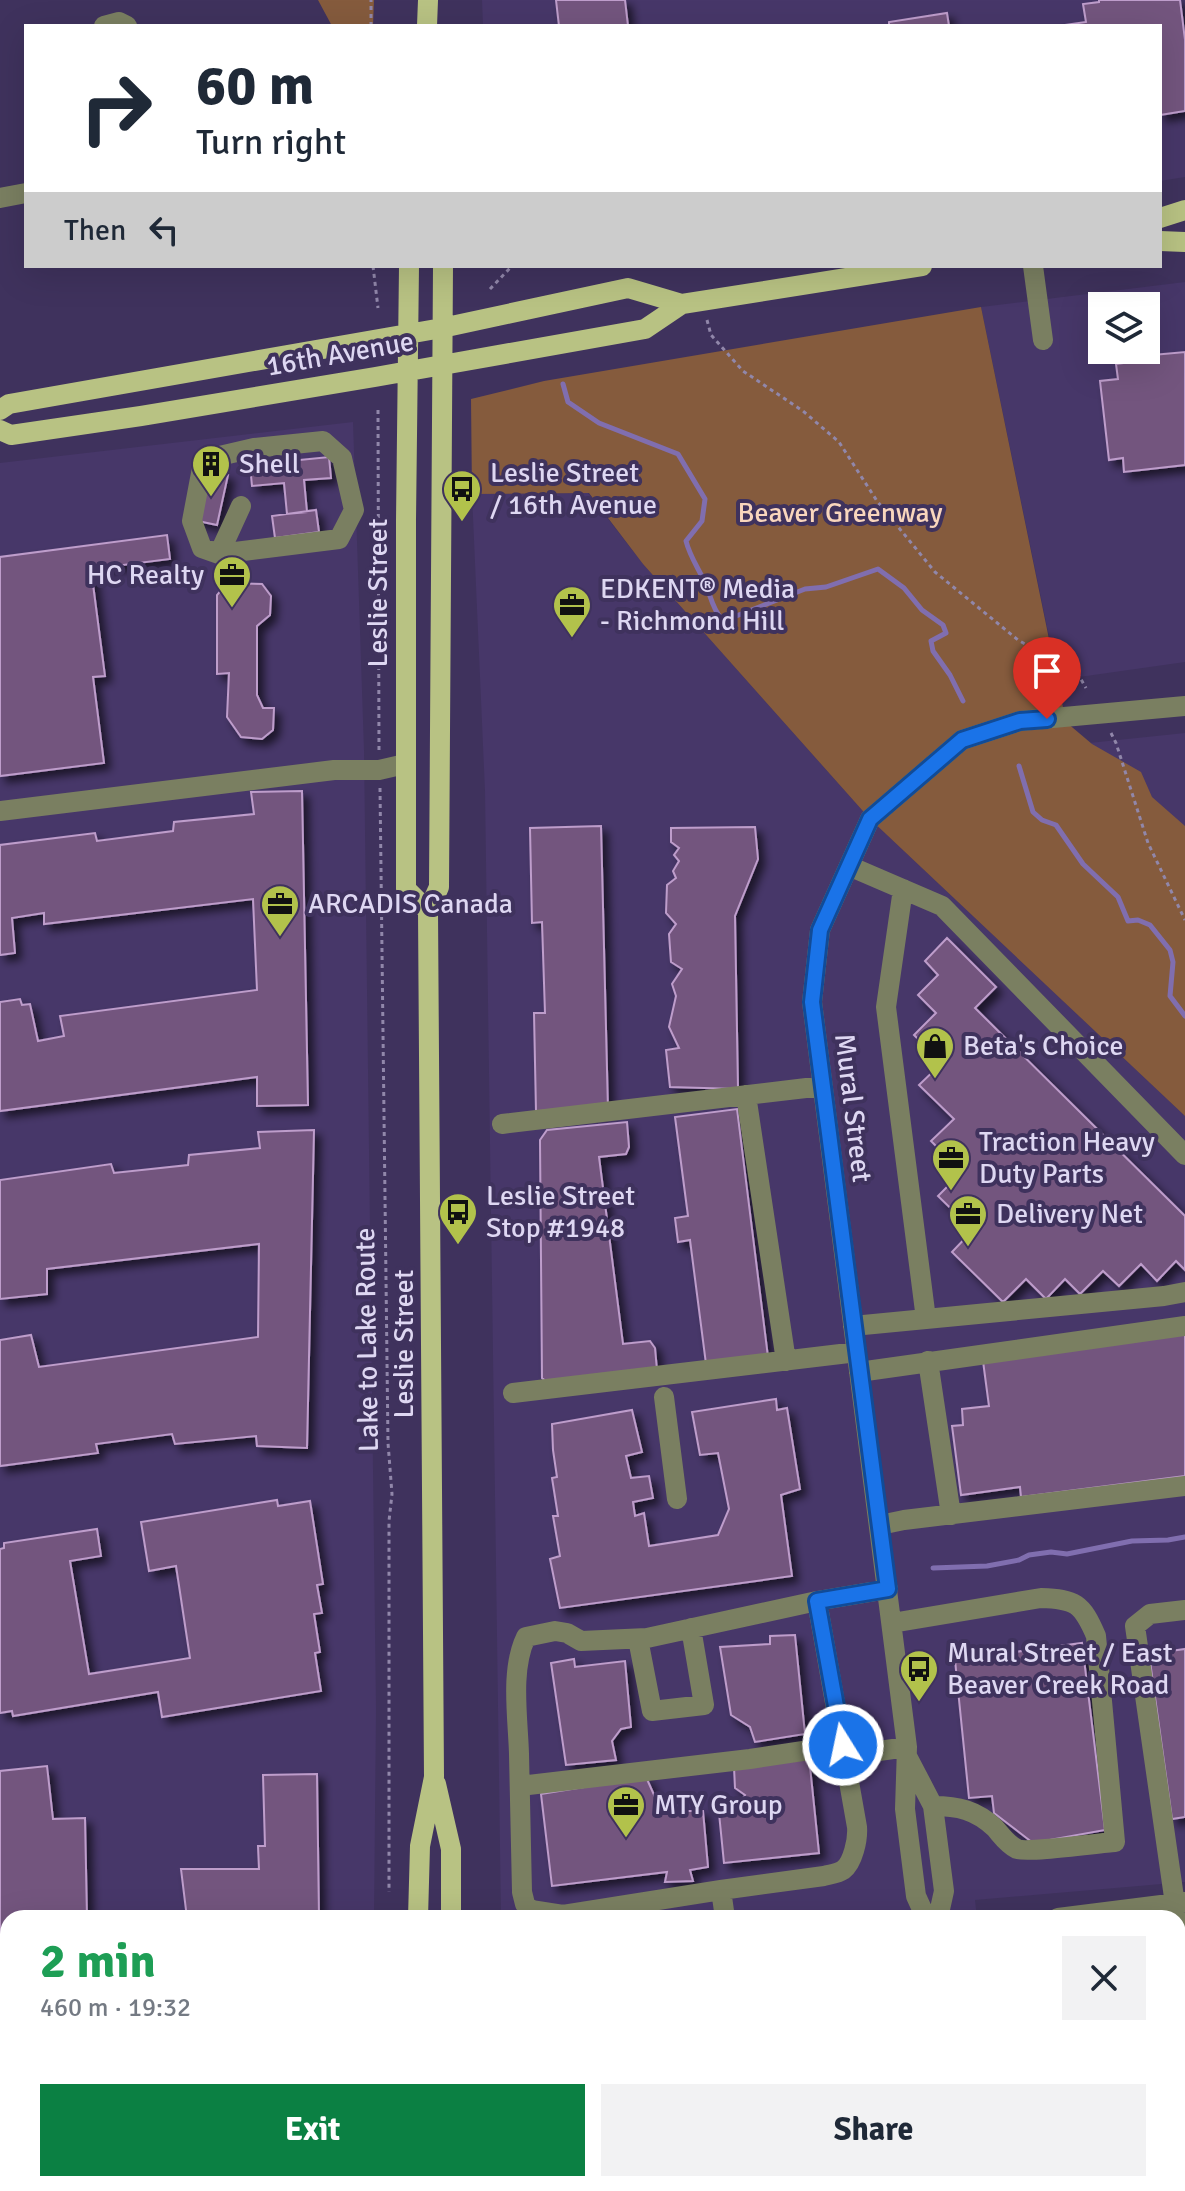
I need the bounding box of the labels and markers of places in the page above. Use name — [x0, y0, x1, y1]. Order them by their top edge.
building icon: Shell — [190, 443, 232, 498]
place label: Shell — [239, 447, 300, 481]
place label: Leslie Street / 16th Avenue — [490, 456, 657, 522]
bus stop icon: Leslie Street / 16th Avenue — [441, 468, 483, 523]
office icon: HC Realty — [211, 554, 253, 609]
place label: HC Realty — [87, 558, 204, 592]
place label: EDKENT® Media - Richmond Hill — [600, 572, 795, 638]
office icon: EDKENT® Media - Richmond Hill — [551, 584, 593, 639]
pin — [1013, 637, 1081, 719]
office icon: ARCADIS Canada — [259, 883, 301, 938]
place label: ARCADIS Canada — [308, 887, 513, 921]
shop icon: Beta's Choice — [914, 1025, 956, 1080]
place label: Beta's Choice — [963, 1029, 1123, 1063]
place label: Traction Heavy Duty Parts — [979, 1125, 1155, 1191]
office icon: Traction Heavy Duty Parts — [930, 1137, 972, 1192]
place label: Leslie Street Stop #1948 — [486, 1179, 635, 1245]
bus stop icon: Leslie Street Stop #1948 — [437, 1191, 479, 1246]
office icon: Delivery Net — [947, 1193, 989, 1248]
place label: Delivery Net — [996, 1197, 1143, 1231]
place label: Mural Street / East Beaver Creek Road — [947, 1636, 1173, 1702]
bus stop icon: Mural Street / East Beaver Creek Road — [898, 1648, 940, 1703]
office icon: MTY Group — [605, 1784, 647, 1839]
place label: MTY Group — [654, 1788, 783, 1822]

